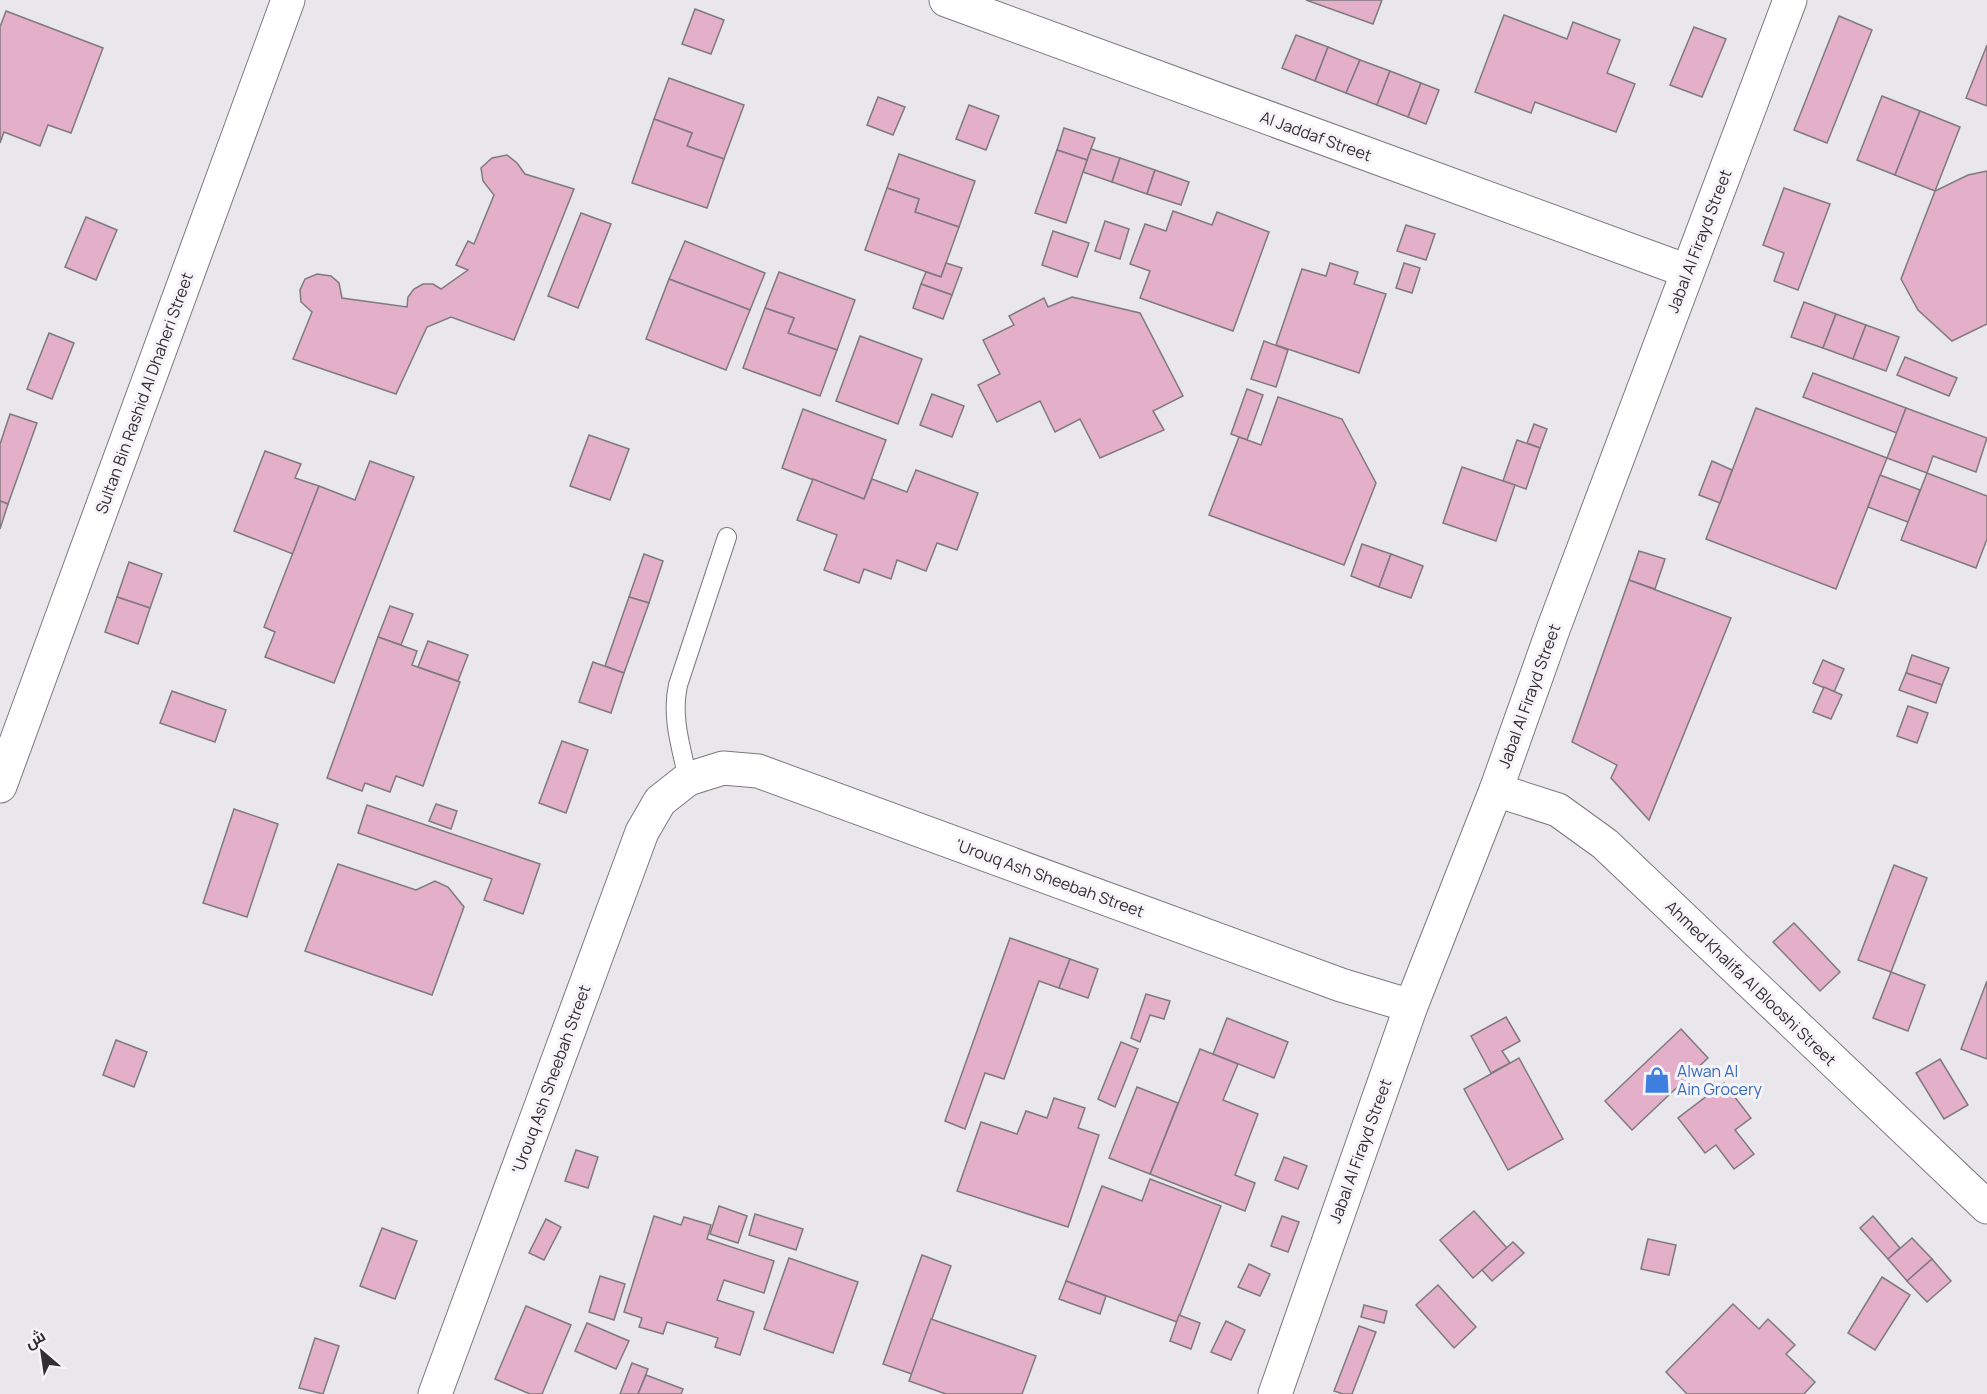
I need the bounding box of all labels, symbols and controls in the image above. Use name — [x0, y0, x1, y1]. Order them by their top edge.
street label: Al Jaddaf Street — [1257, 106, 1375, 166]
street label: Jabal Al Firayd Street — [1661, 166, 1737, 316]
street label: Sultan Bin Rashid Al Dhaheri Street — [90, 269, 198, 517]
street label: Jabal Al Firayd Street — [1493, 621, 1565, 771]
street label: 'Urouq Ash Sheebah Street — [953, 834, 1147, 922]
street label: Ahmed Khalifa Al Blooshi Street — [1661, 895, 1841, 1071]
street label: 'Urouq Ash Sheebah Street — [507, 982, 595, 1176]
place label: Alwan Al Ain Grocery — [1677, 1060, 1763, 1100]
shop icon: Alwan Al Ain Grocery — [1642, 1065, 1672, 1095]
street label: Jabal Al Firayd Street — [1324, 1076, 1396, 1226]
north arrow — [12, 1322, 72, 1382]
text: ش — [20, 1324, 49, 1353]

